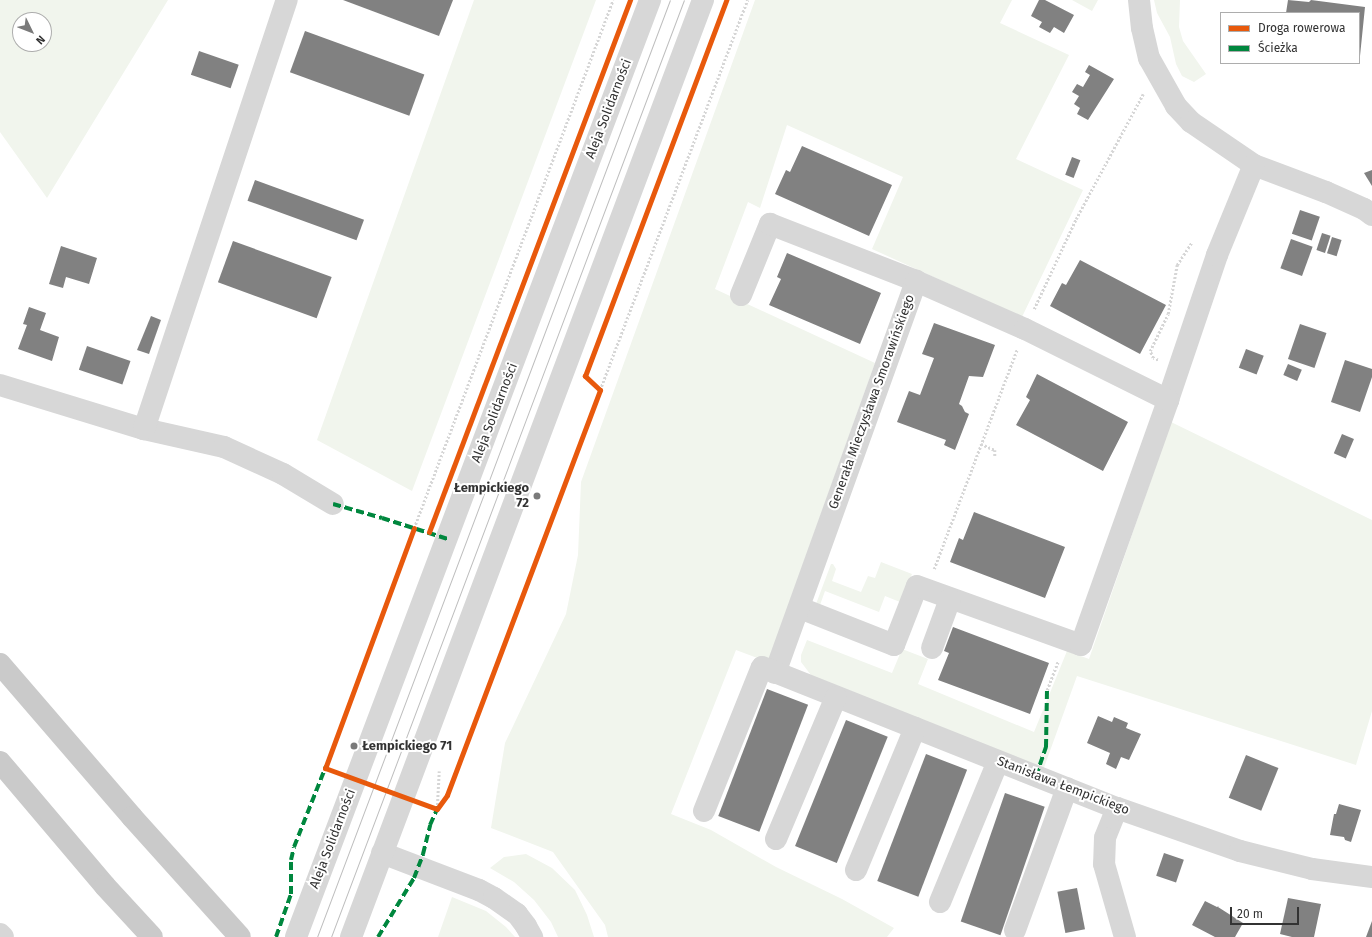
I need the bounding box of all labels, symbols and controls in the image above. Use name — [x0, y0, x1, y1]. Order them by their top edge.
north arrow — [12, 12, 52, 52]
legend — [1220, 12, 1360, 64]
text: Droga rowerowa — [1258, 21, 1345, 35]
text: N — [33, 33, 48, 47]
text: Ścieżka — [1258, 41, 1298, 55]
street label: Aleja Solidarności — [583, 57, 635, 161]
street label: Generała Mieczysława Smorawińskiego — [826, 293, 918, 511]
street label: Aleja Solidarności — [469, 361, 521, 465]
place label: Łempickiego 72 — [454, 481, 529, 512]
marker: Łempickiego 72 — [532, 491, 542, 501]
place label: Łempickiego 71 — [362, 738, 452, 754]
marker: Łempickiego 71 — [349, 741, 359, 751]
street label: Stanisława Łempickiego — [995, 754, 1131, 818]
street label: Aleja Solidarności — [307, 787, 359, 891]
scale bar — [1232, 899, 1301, 925]
text: 20 m — [1237, 907, 1263, 921]

